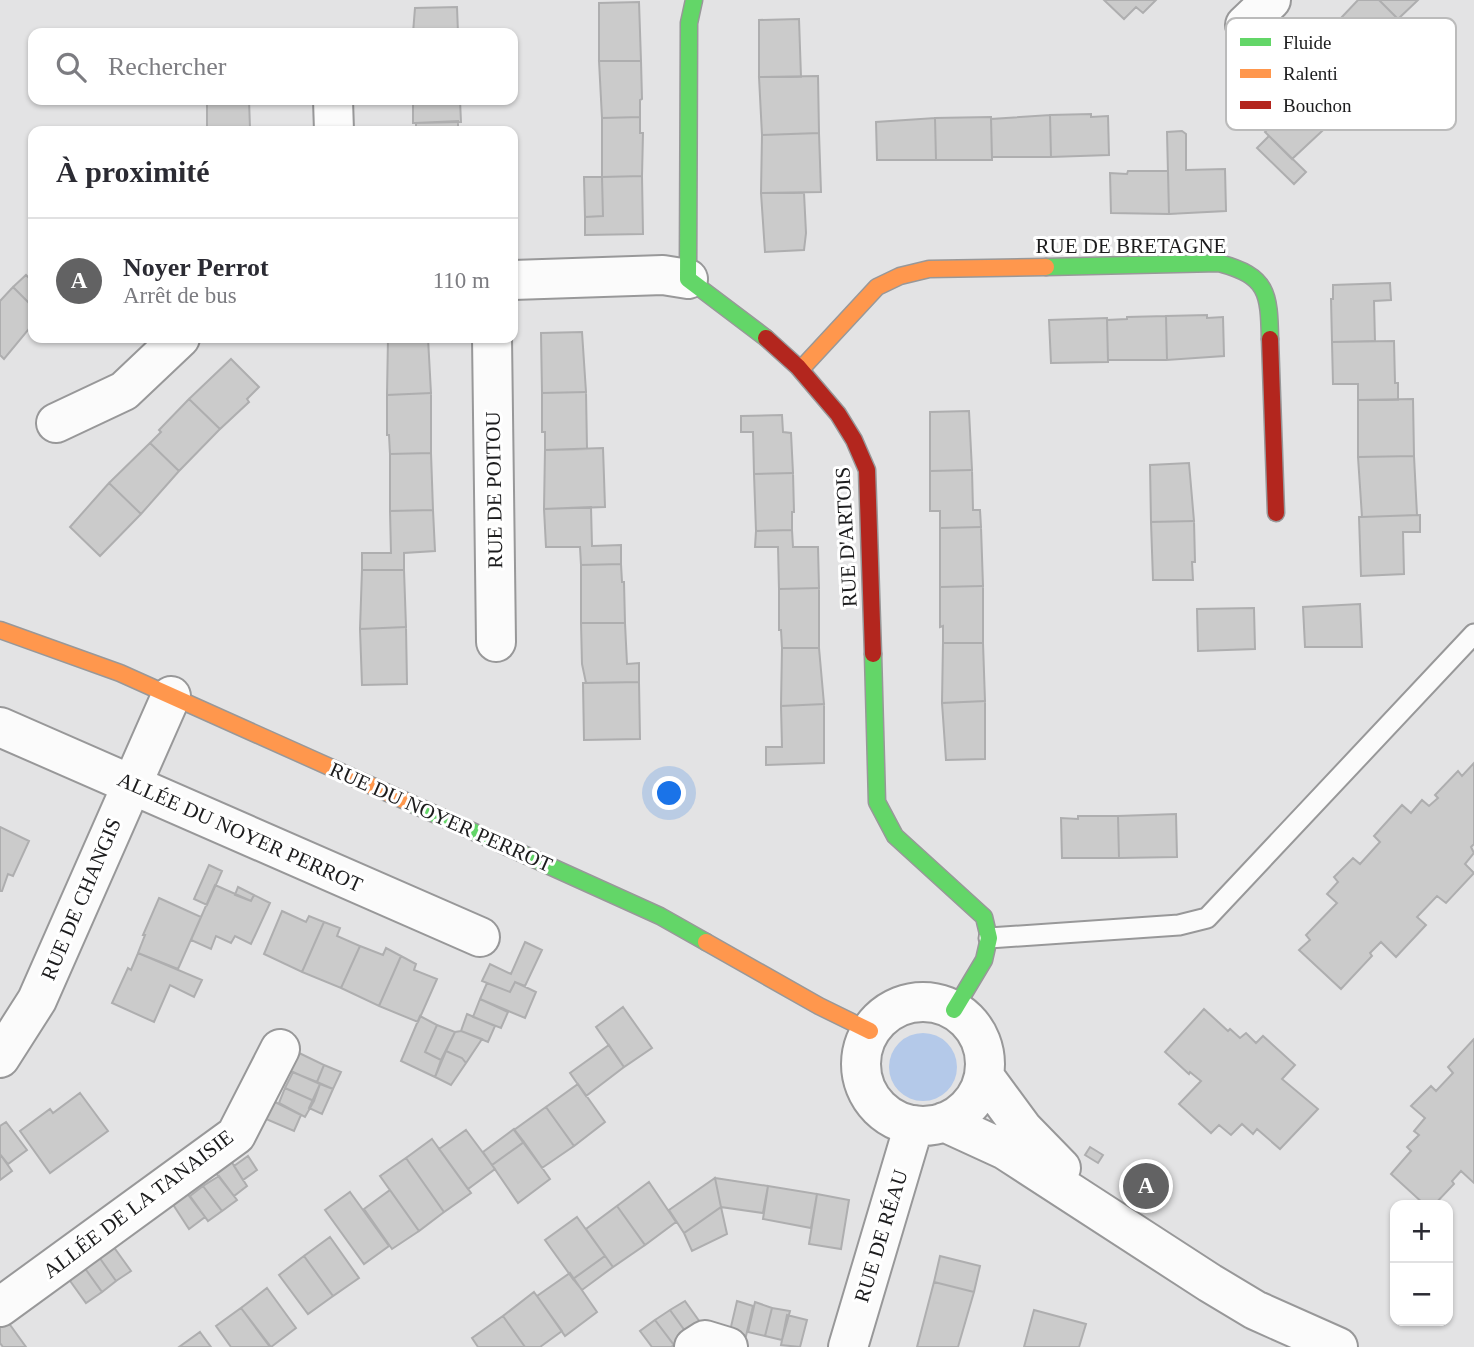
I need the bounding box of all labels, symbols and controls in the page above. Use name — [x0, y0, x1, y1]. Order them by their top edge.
legend — [1226, 18, 1456, 130]
search box — [28, 28, 518, 105]
text: Fluide — [1283, 32, 1332, 53]
icon: search — [52, 48, 90, 86]
text: Rechercher — [108, 52, 226, 81]
text: Ralenti — [1283, 63, 1338, 84]
text: Bouchon — [1283, 95, 1352, 116]
text: À proximité — [56, 155, 210, 188]
street label: RUE DE BRETAGNE — [1036, 234, 1226, 258]
text: Noyer Perrot — [123, 253, 269, 282]
text: A — [71, 268, 87, 293]
text: 110 m — [433, 268, 490, 293]
text: Arrêt de bus — [123, 283, 237, 308]
street label: RUE DE POITOU — [481, 411, 507, 569]
street label: RUE D'ARTOIS — [830, 466, 862, 608]
street label: RUE DU NOYER PERROT — [326, 757, 556, 877]
street label: ALLÉE DU NOYER PERROT — [114, 767, 366, 897]
your location — [652, 776, 686, 810]
street label: RUE DE CHANGIS — [36, 814, 126, 984]
street label: ALLÉE DE LA TANAISIE — [38, 1125, 238, 1283]
pin: A — [1123, 1160, 1169, 1212]
street label: RUE DE RÉAU — [849, 1167, 913, 1305]
map controls — [1390, 1200, 1453, 1326]
button: + — [1390, 1200, 1453, 1263]
button: − — [1390, 1263, 1453, 1326]

